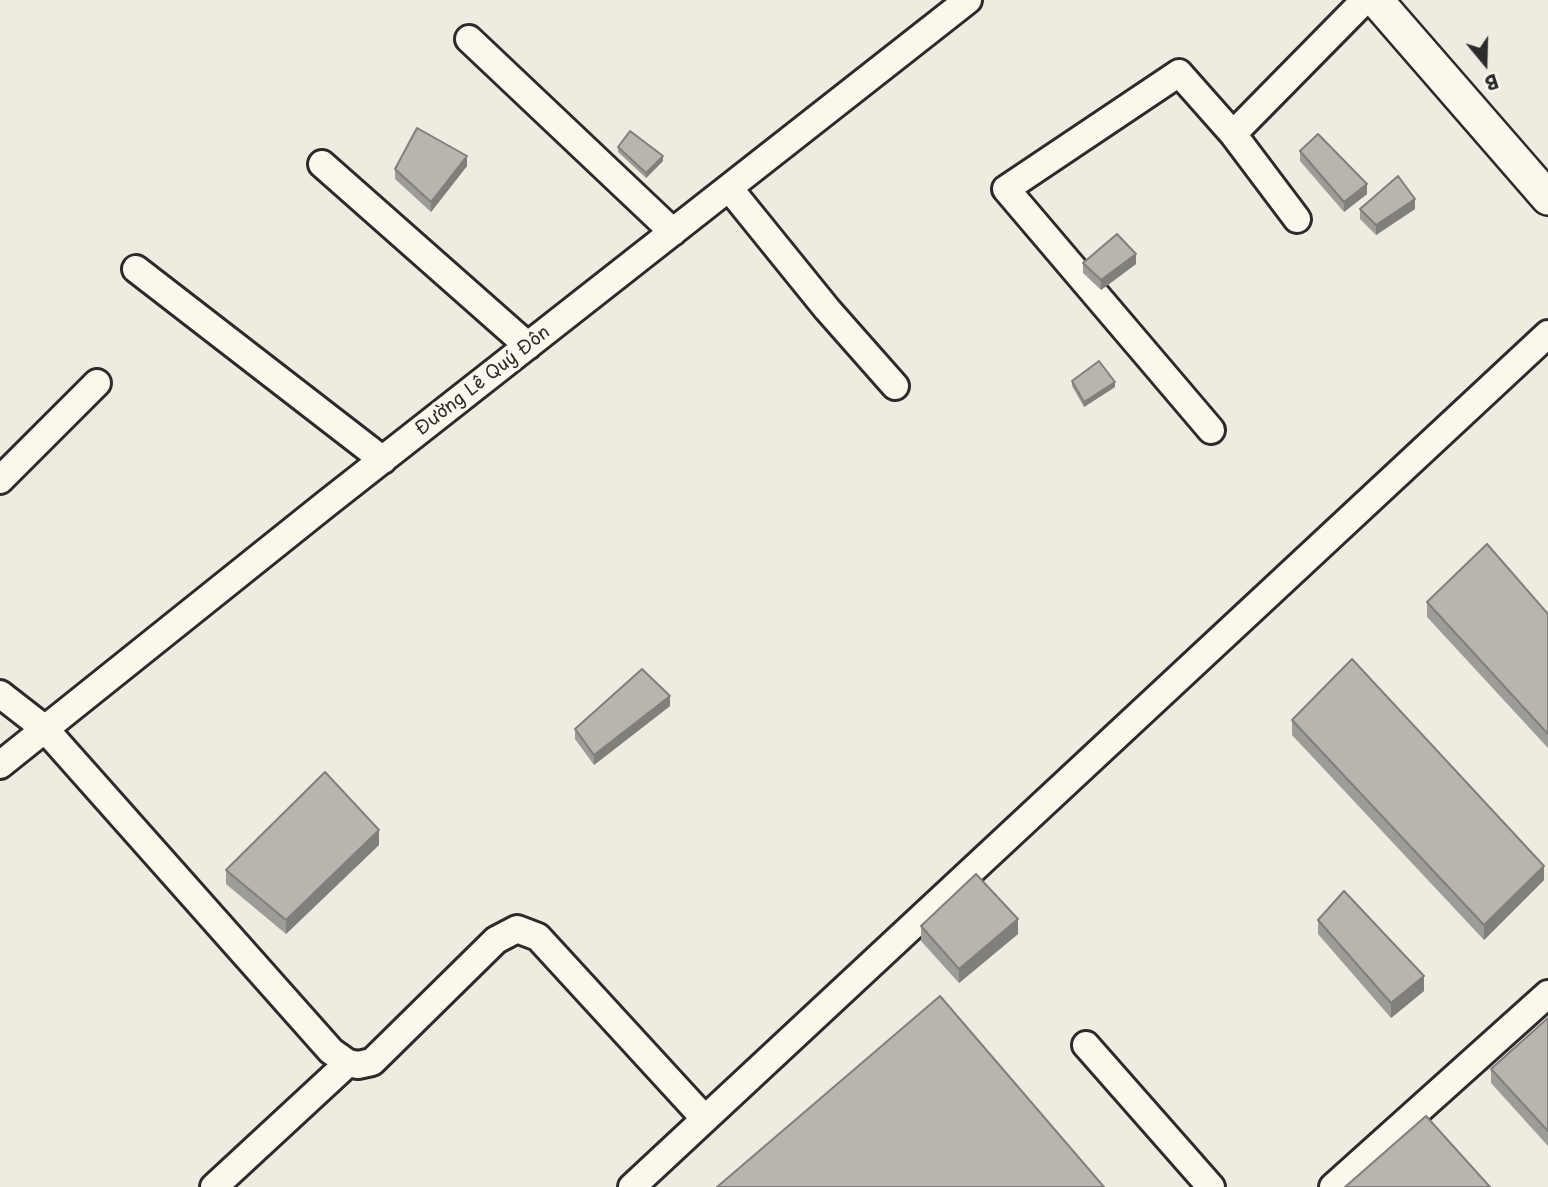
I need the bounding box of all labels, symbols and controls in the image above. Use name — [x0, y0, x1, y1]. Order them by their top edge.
north arrow — [1450, 28, 1520, 98]
text: B — [1481, 67, 1503, 98]
street label: Đường Lê Quý Đôn — [411, 322, 555, 440]

